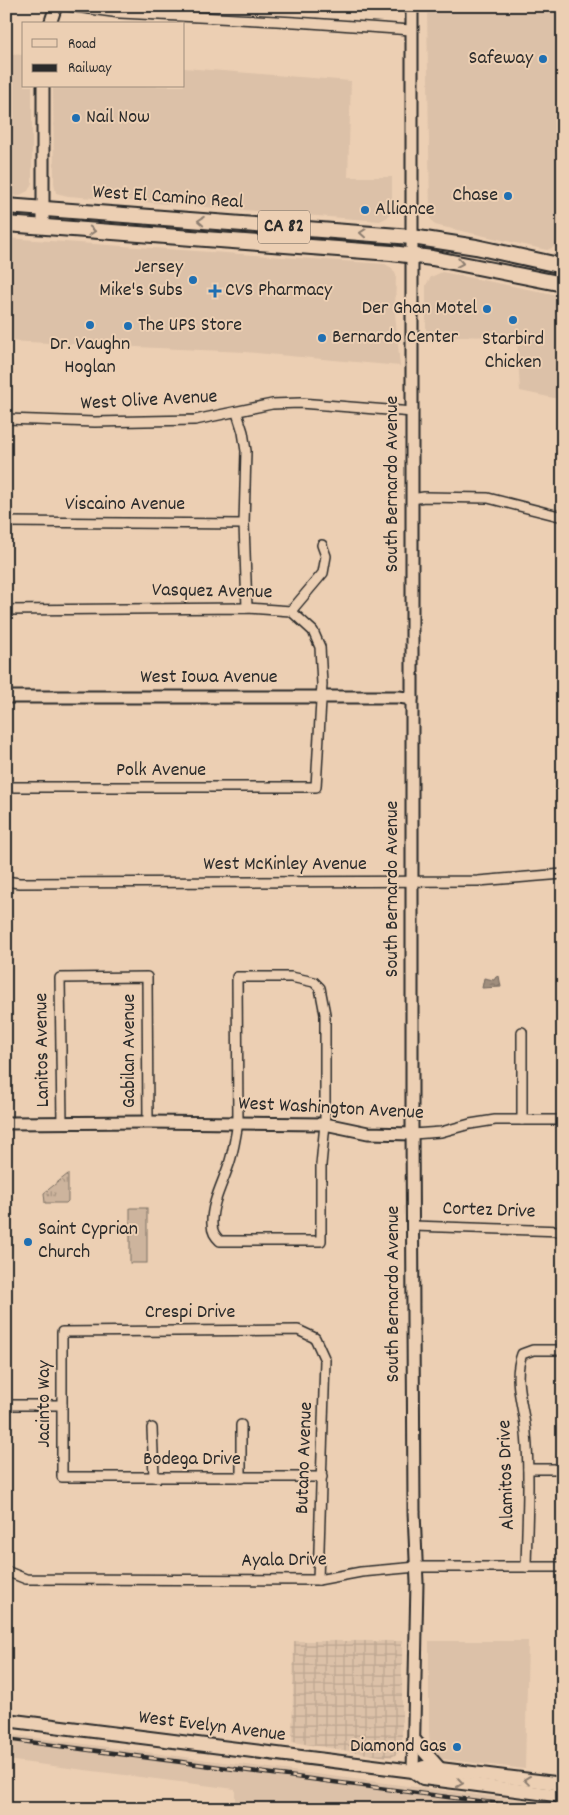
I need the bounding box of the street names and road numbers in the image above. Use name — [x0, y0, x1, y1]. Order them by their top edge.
street label: West El Camino Real — [92, 179, 245, 217]
road number: CA 82 — [258, 210, 310, 243]
street label: West Olive Avenue — [80, 383, 218, 419]
street label: South Bernardo Avenue — [379, 395, 407, 572]
street label: Viscaino Avenue — [65, 491, 185, 519]
street label: Vasquez Avenue — [151, 577, 273, 607]
street label: West Iowa Avenue — [140, 664, 278, 692]
street label: Polk Avenue — [116, 757, 206, 785]
street label: South Bernardo Avenue — [379, 800, 407, 977]
street label: West McKinley Avenue — [203, 851, 367, 879]
street label: Lanitos Avenue — [28, 992, 58, 1107]
street label: Gabilan Avenue — [116, 994, 144, 1108]
street label: West Washington Avenue — [238, 1090, 425, 1128]
street label: Cortez Drive — [442, 1195, 536, 1227]
street label: South Bernardo Avenue — [380, 1205, 408, 1382]
street label: Crespi Drive — [145, 1299, 235, 1327]
street label: Jacinto Way — [31, 1359, 59, 1448]
street label: Butano Avenue — [289, 1401, 321, 1515]
street label: Alamitos Drive — [491, 1419, 523, 1531]
street label: Bodega Drive — [143, 1446, 241, 1474]
street label: Ayala Drive — [241, 1546, 327, 1576]
street label: West Evelyn Avenue — [137, 1704, 287, 1750]

